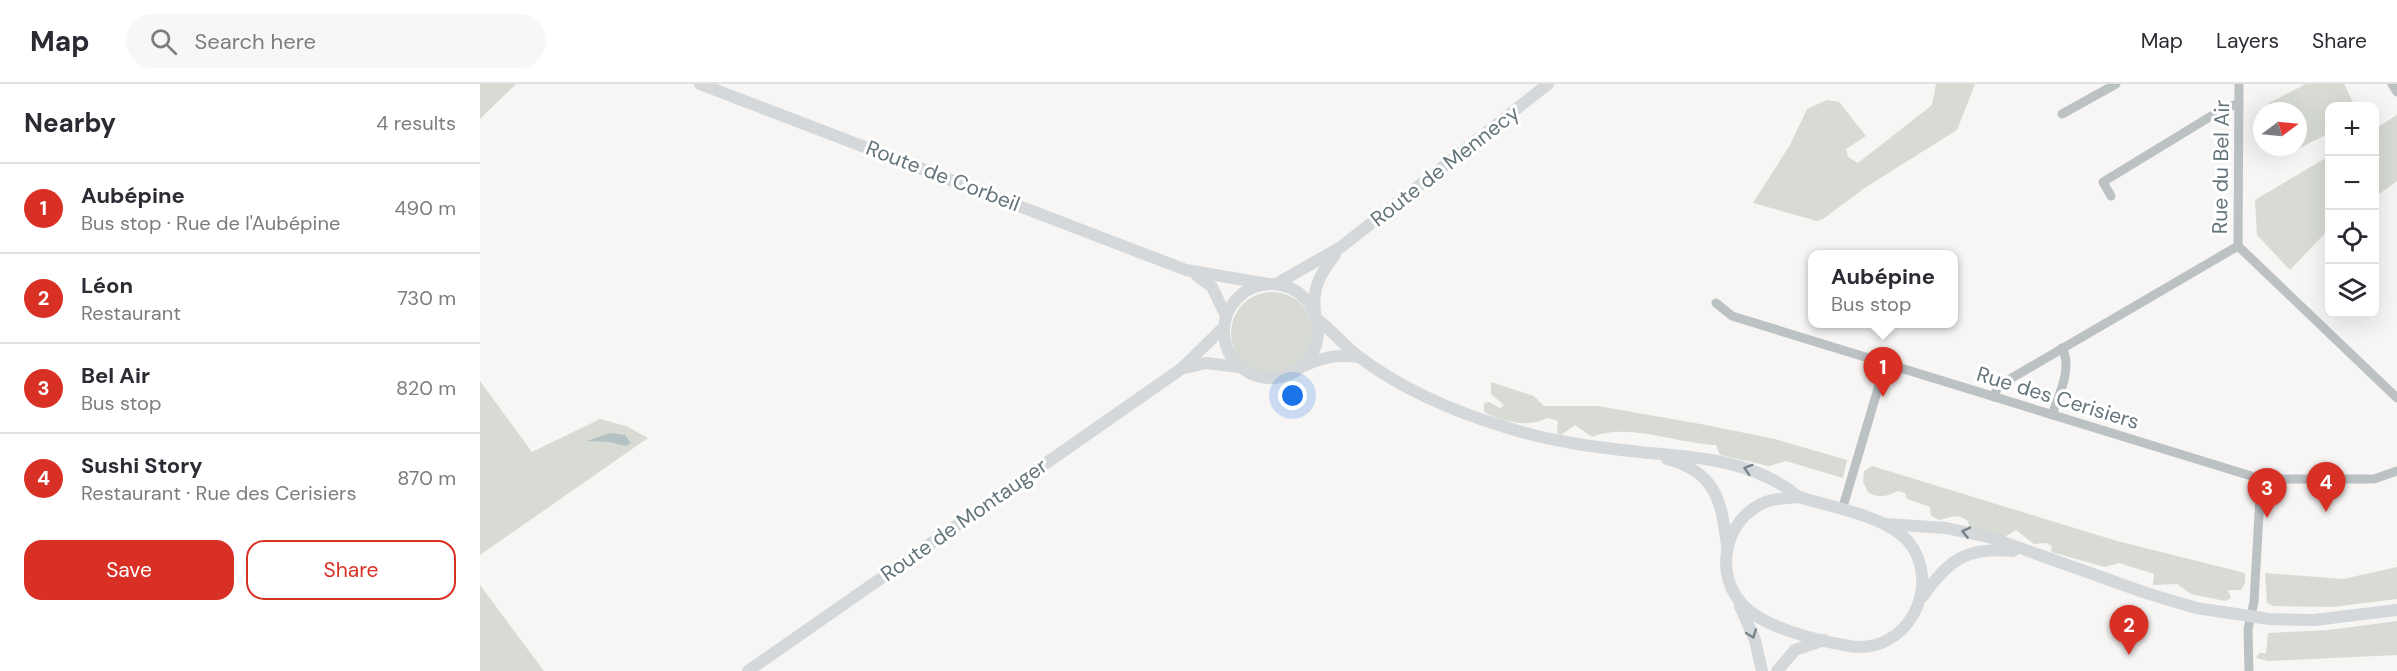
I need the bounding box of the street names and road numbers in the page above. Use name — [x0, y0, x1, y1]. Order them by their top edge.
street label: Route de Mennecy — [1365, 99, 1525, 233]
street label: Rue du Bel Air — [2206, 99, 2236, 234]
street label: Route de Corbeil — [862, 134, 1024, 218]
street label: Rue des Cerisiers — [1973, 360, 2143, 436]
street label: Route de Montauger — [875, 452, 1053, 588]

